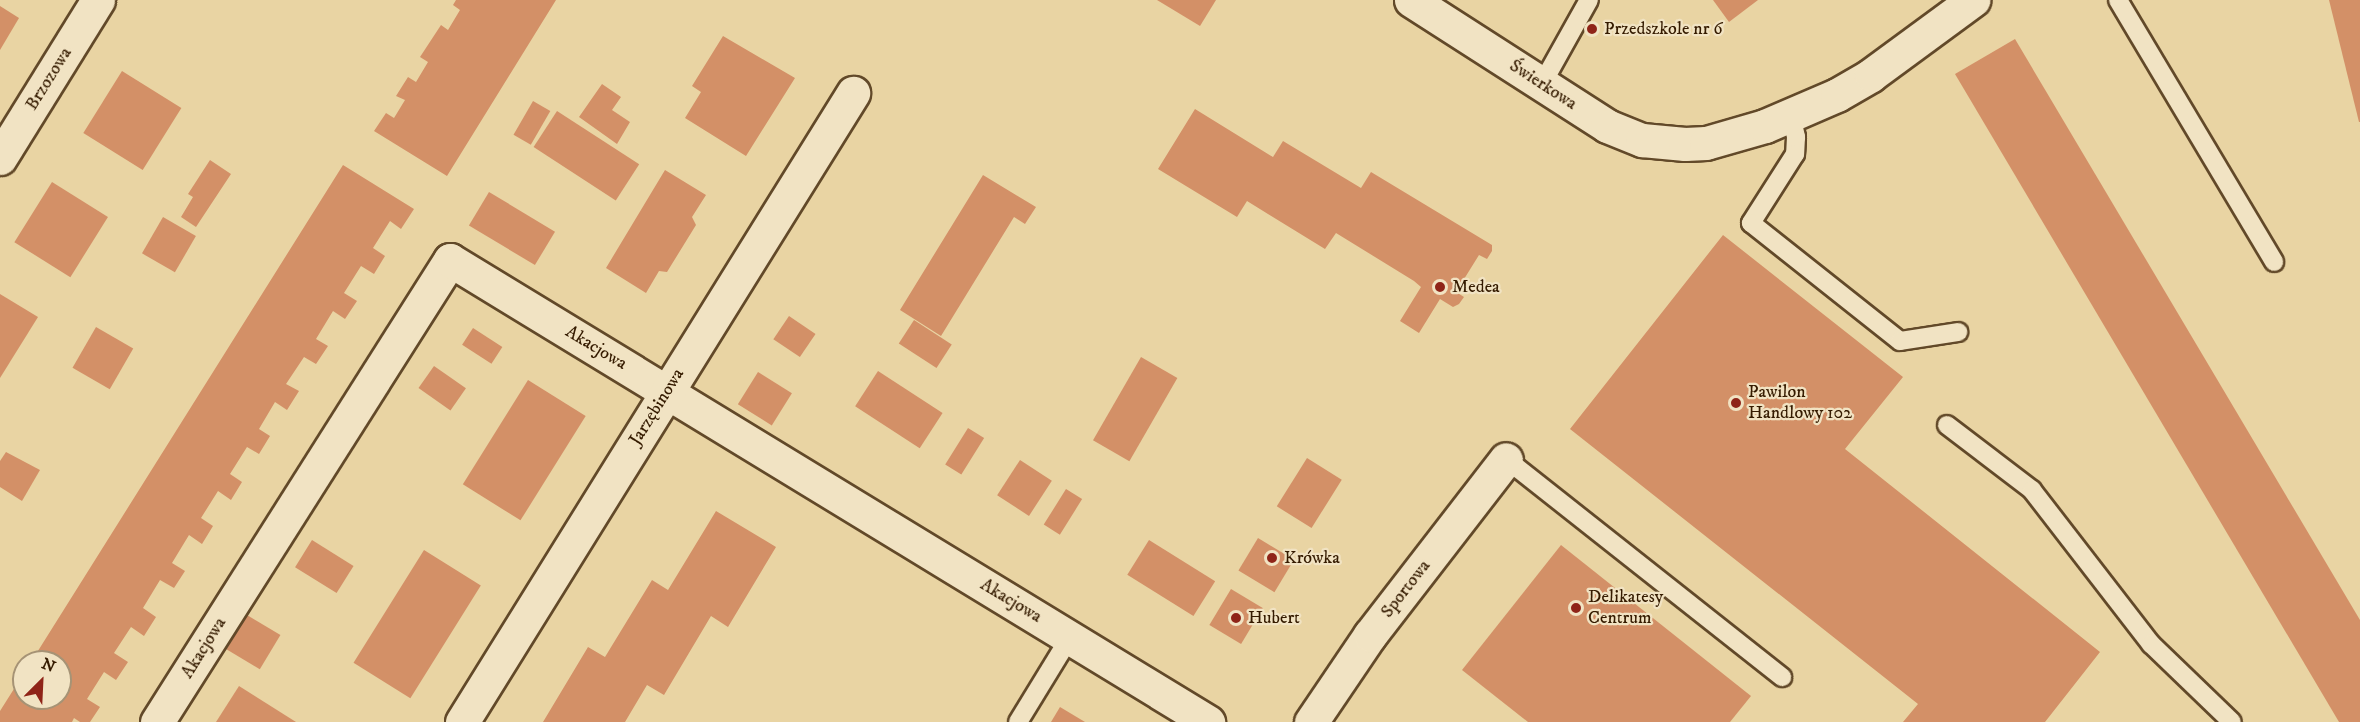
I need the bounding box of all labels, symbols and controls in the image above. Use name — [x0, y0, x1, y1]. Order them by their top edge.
place label: Przedszkole nr 6 — [1604, 18, 1723, 40]
marker: Przedszkole nr 6 — [1585, 22, 1599, 36]
street label: Brzozowa — [21, 43, 77, 115]
street label: Świerkowa — [1505, 55, 1581, 115]
place label: Medea — [1452, 276, 1500, 298]
marker: Medea — [1433, 280, 1447, 294]
street label: Akacjowa — [561, 321, 631, 375]
street label: Jarzębinowa — [625, 365, 689, 449]
place label: Pawilon Handlowy 102 — [1748, 382, 1852, 424]
marker: Pawilon Handlowy 102 — [1729, 396, 1743, 410]
place label: Krówka — [1284, 547, 1340, 569]
marker: Krówka — [1265, 551, 1279, 565]
street label: Sportowa — [1377, 556, 1435, 622]
street label: Akacjowa — [976, 574, 1046, 628]
place label: Delikatesy Centrum — [1588, 587, 1663, 630]
marker: Delikatesy Centrum — [1569, 601, 1583, 615]
place label: Hubert — [1248, 607, 1300, 629]
marker: Hubert — [1229, 611, 1243, 625]
street label: Akacjowa — [177, 613, 231, 683]
north arrow — [12, 650, 72, 710]
text: N — [38, 654, 59, 677]

